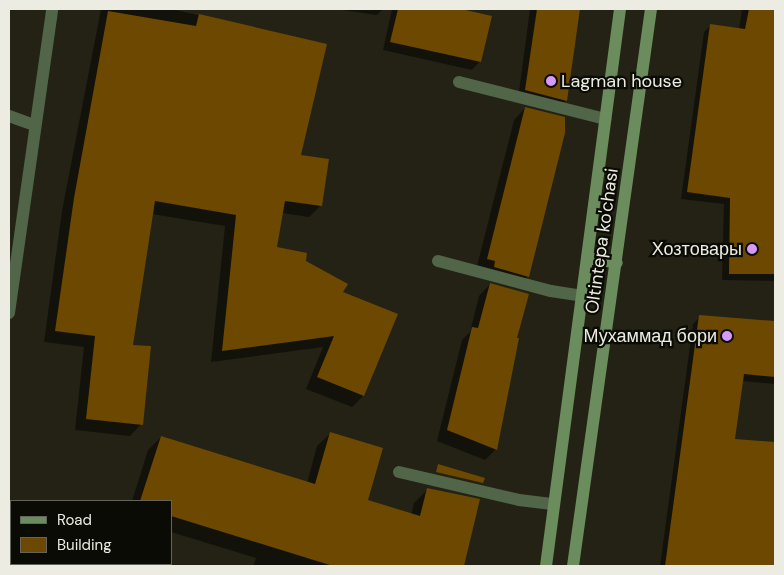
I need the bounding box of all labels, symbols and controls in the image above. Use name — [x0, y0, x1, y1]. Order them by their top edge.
place label: Lagman house — [561, 70, 682, 92]
marker: Lagman house — [545, 75, 557, 87]
street label: Oltintepa ko'chasi — [581, 167, 623, 315]
place label: Хозтовары — [652, 238, 742, 260]
marker: Хозтовары — [746, 243, 758, 255]
place label: Мухаммад бори — [584, 325, 717, 347]
marker: Мухаммад бори — [721, 330, 733, 342]
legend — [10, 500, 172, 565]
text: Road — [57, 510, 92, 530]
text: Building — [57, 535, 112, 555]

